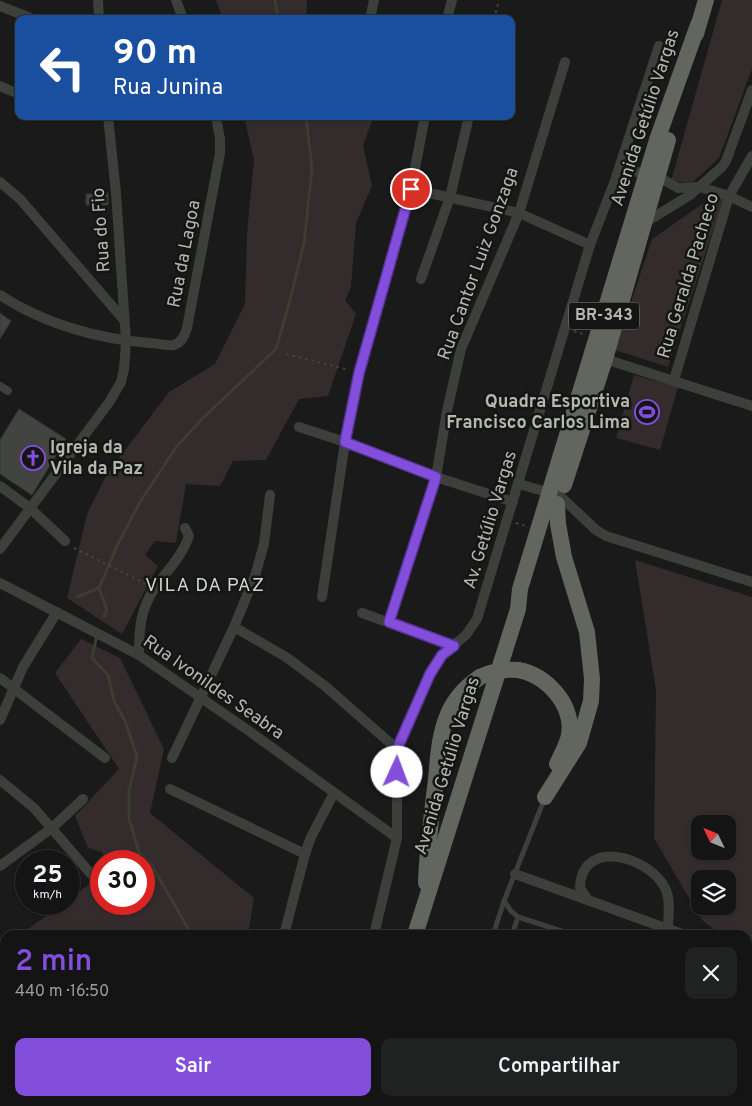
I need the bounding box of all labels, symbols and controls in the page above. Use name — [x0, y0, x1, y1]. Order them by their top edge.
street label: Avenida Getúlio Vargas — [606, 26, 686, 210]
text: 90 m — [113, 32, 197, 76]
icon: left — [30, 35, 95, 100]
text: Rua Junina — [113, 75, 223, 102]
street label: Rua Cantor Luiz Gonzaga — [433, 164, 525, 364]
pin — [390, 168, 432, 210]
icon: arrive — [397, 175, 425, 203]
street label: Rua do Fio — [88, 187, 116, 273]
street label: Rua Geralda Pacheco — [653, 190, 725, 362]
street label: Rua da Lagoa — [163, 198, 207, 310]
road number: BR-343 — [569, 302, 639, 330]
place label: Quadra Esportiva Francisco Carlos Lima — [446, 391, 630, 435]
sports icon: Quadra Esportiva Francisco Carlos Lima — [634, 399, 660, 425]
place label: Igreja da Vila da Paz — [50, 437, 143, 481]
church icon: Igreja da Vila da Paz — [20, 445, 46, 471]
street label: Av. Getúlio Vargas — [459, 448, 523, 592]
district label: VILA DA PAZ — [145, 574, 265, 598]
street label: Rua Ivonildes Seabra — [138, 631, 288, 745]
street label: Avenida Getúlio Vargas — [410, 674, 486, 858]
position arrow — [370, 745, 422, 797]
north arrow — [691, 815, 736, 860]
map controls — [691, 815, 736, 915]
speed limit sign: 30 — [90, 850, 155, 915]
text: 25 — [32, 860, 63, 892]
button: layers — [691, 870, 736, 915]
text: km/h — [33, 887, 62, 903]
text: 2 min — [15, 944, 92, 981]
button: close — [685, 947, 737, 999]
text: 440 m · 16:50 — [15, 982, 109, 1002]
button: Sair — [15, 1038, 371, 1096]
button: Compartilhar — [381, 1038, 737, 1096]

